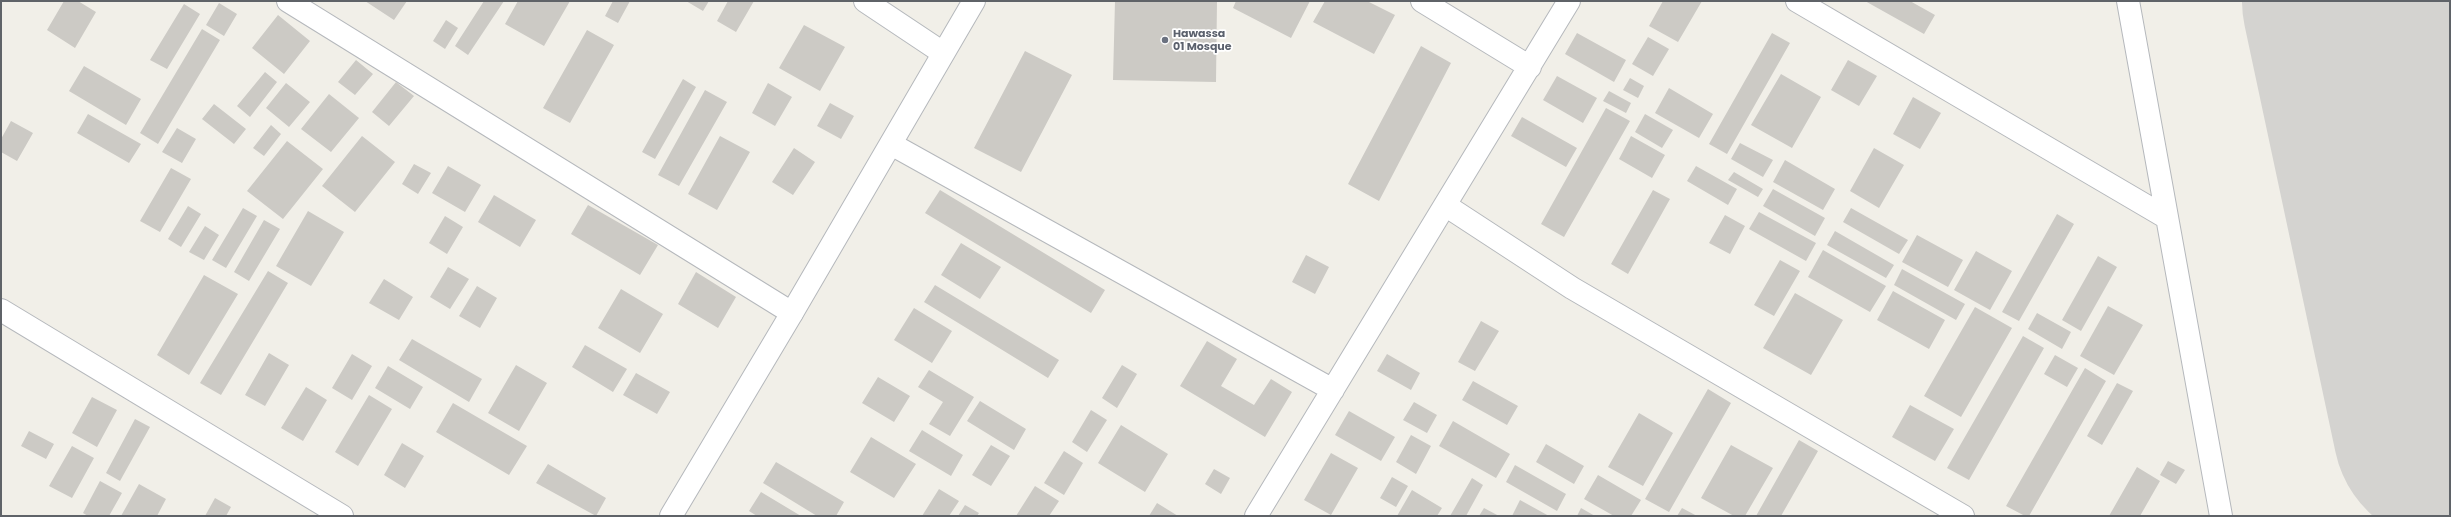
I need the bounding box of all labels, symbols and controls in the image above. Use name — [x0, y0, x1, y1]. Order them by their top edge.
place label: Hawassa 01 Mosque — [1173, 27, 1232, 53]
marker: Hawassa 01 Mosque — [1160, 35, 1170, 45]

